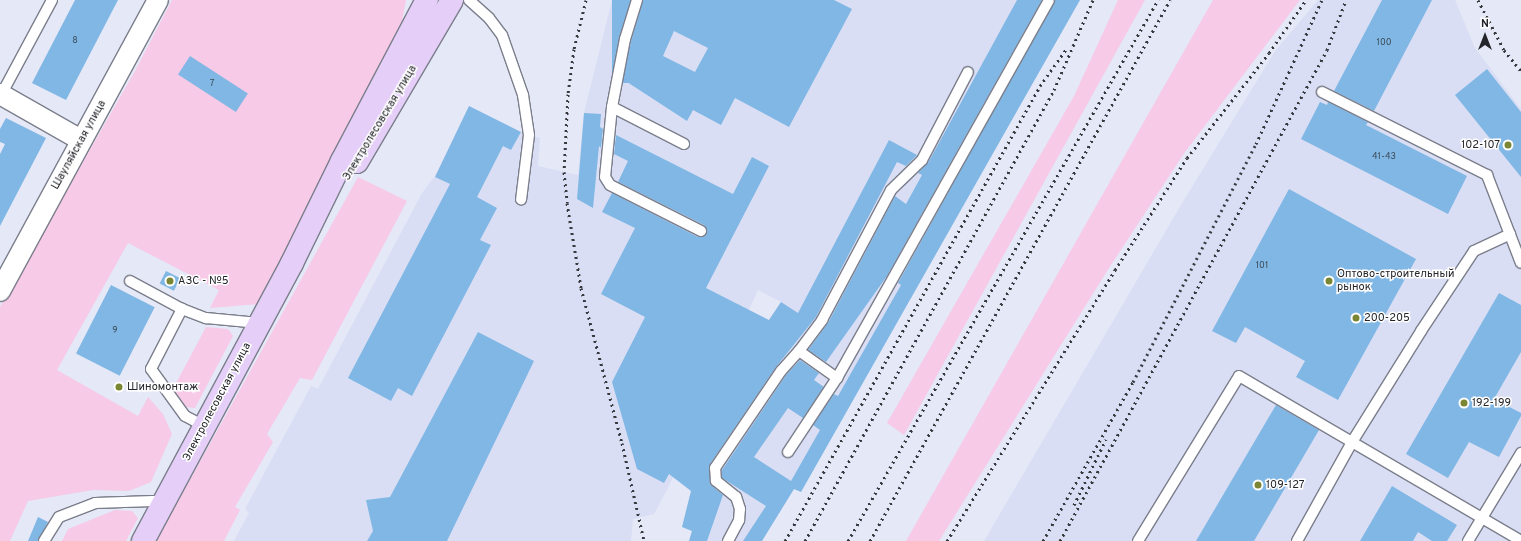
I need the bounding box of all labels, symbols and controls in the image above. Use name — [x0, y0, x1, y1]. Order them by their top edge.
north arrow — [1465, 16, 1505, 56]
text: N — [1481, 17, 1489, 31]
house number: 8 — [72, 36, 78, 46]
house number: 100 — [1377, 38, 1391, 48]
street label: Электролесовская улица — [340, 63, 420, 183]
house number: 7 — [210, 79, 214, 89]
street label: Шауляйская улица — [49, 98, 109, 192]
place label: 102-107 — [1461, 138, 1500, 152]
marker: 102-107 — [1503, 140, 1513, 150]
house number: 41-43 — [1372, 152, 1396, 162]
house number: 101 — [1256, 261, 1268, 271]
place label: Оптово-строительный рынок — [1337, 268, 1455, 294]
place label: АЗС - №5 — [178, 274, 229, 288]
marker: АЗС - №5 — [165, 276, 175, 286]
marker: Оптово-строительный рынок — [1324, 276, 1334, 286]
place label: 200-205 — [1364, 311, 1410, 325]
marker: 200-205 — [1351, 313, 1361, 323]
house number: 9 — [112, 326, 118, 336]
street label: Электролесовская улица — [180, 341, 254, 463]
place label: Шиномонтаж — [127, 380, 198, 394]
marker: Шиномонтаж — [114, 382, 124, 392]
place label: 192-199 — [1472, 396, 1511, 410]
marker: 192-199 — [1459, 398, 1469, 408]
place label: 109-127 — [1266, 478, 1305, 492]
marker: 109-127 — [1253, 480, 1263, 490]

